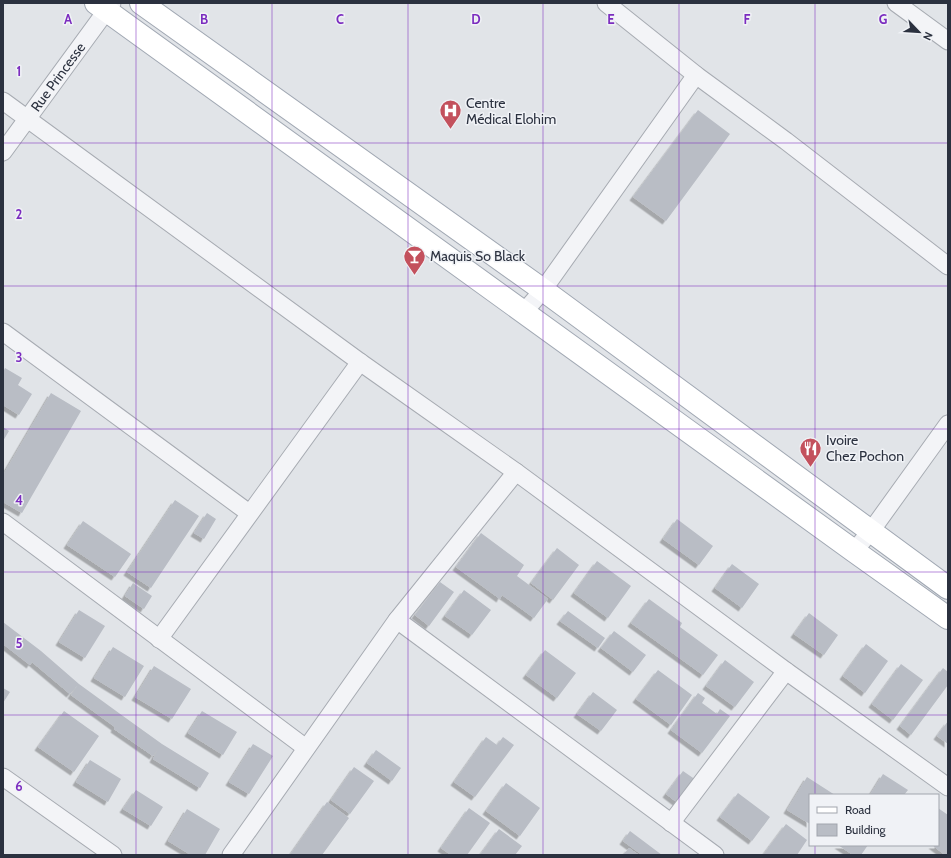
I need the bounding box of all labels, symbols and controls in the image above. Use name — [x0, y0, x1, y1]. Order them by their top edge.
text: A — [64, 11, 73, 27]
text: B — [200, 11, 208, 27]
text: C — [336, 11, 344, 27]
text: D — [471, 11, 481, 27]
text: E — [607, 11, 615, 27]
text: F — [744, 11, 751, 27]
text: G — [879, 11, 888, 27]
north arrow — [899, 12, 939, 52]
text: N — [920, 30, 936, 43]
street label: Rue Princesse — [27, 39, 89, 115]
text: 1 — [17, 63, 21, 79]
place label: Centre Médical Elohim — [466, 94, 556, 128]
hospital icon: Centre Médical Elohim — [437, 98, 463, 131]
text: 2 — [16, 206, 23, 222]
bar icon: Maquis So Black — [402, 243, 428, 276]
place label: Maquis So Black — [430, 247, 526, 265]
text: 3 — [15, 349, 23, 365]
place label: Ivoire Chez Pochon — [826, 431, 904, 465]
restaurant icon: Ivoire Chez Pochon — [798, 435, 824, 468]
text: 4 — [15, 492, 23, 508]
text: 5 — [16, 635, 23, 651]
text: 6 — [15, 778, 23, 794]
legend — [809, 794, 939, 846]
text: Road — [845, 802, 871, 817]
text: Building — [845, 822, 887, 837]

